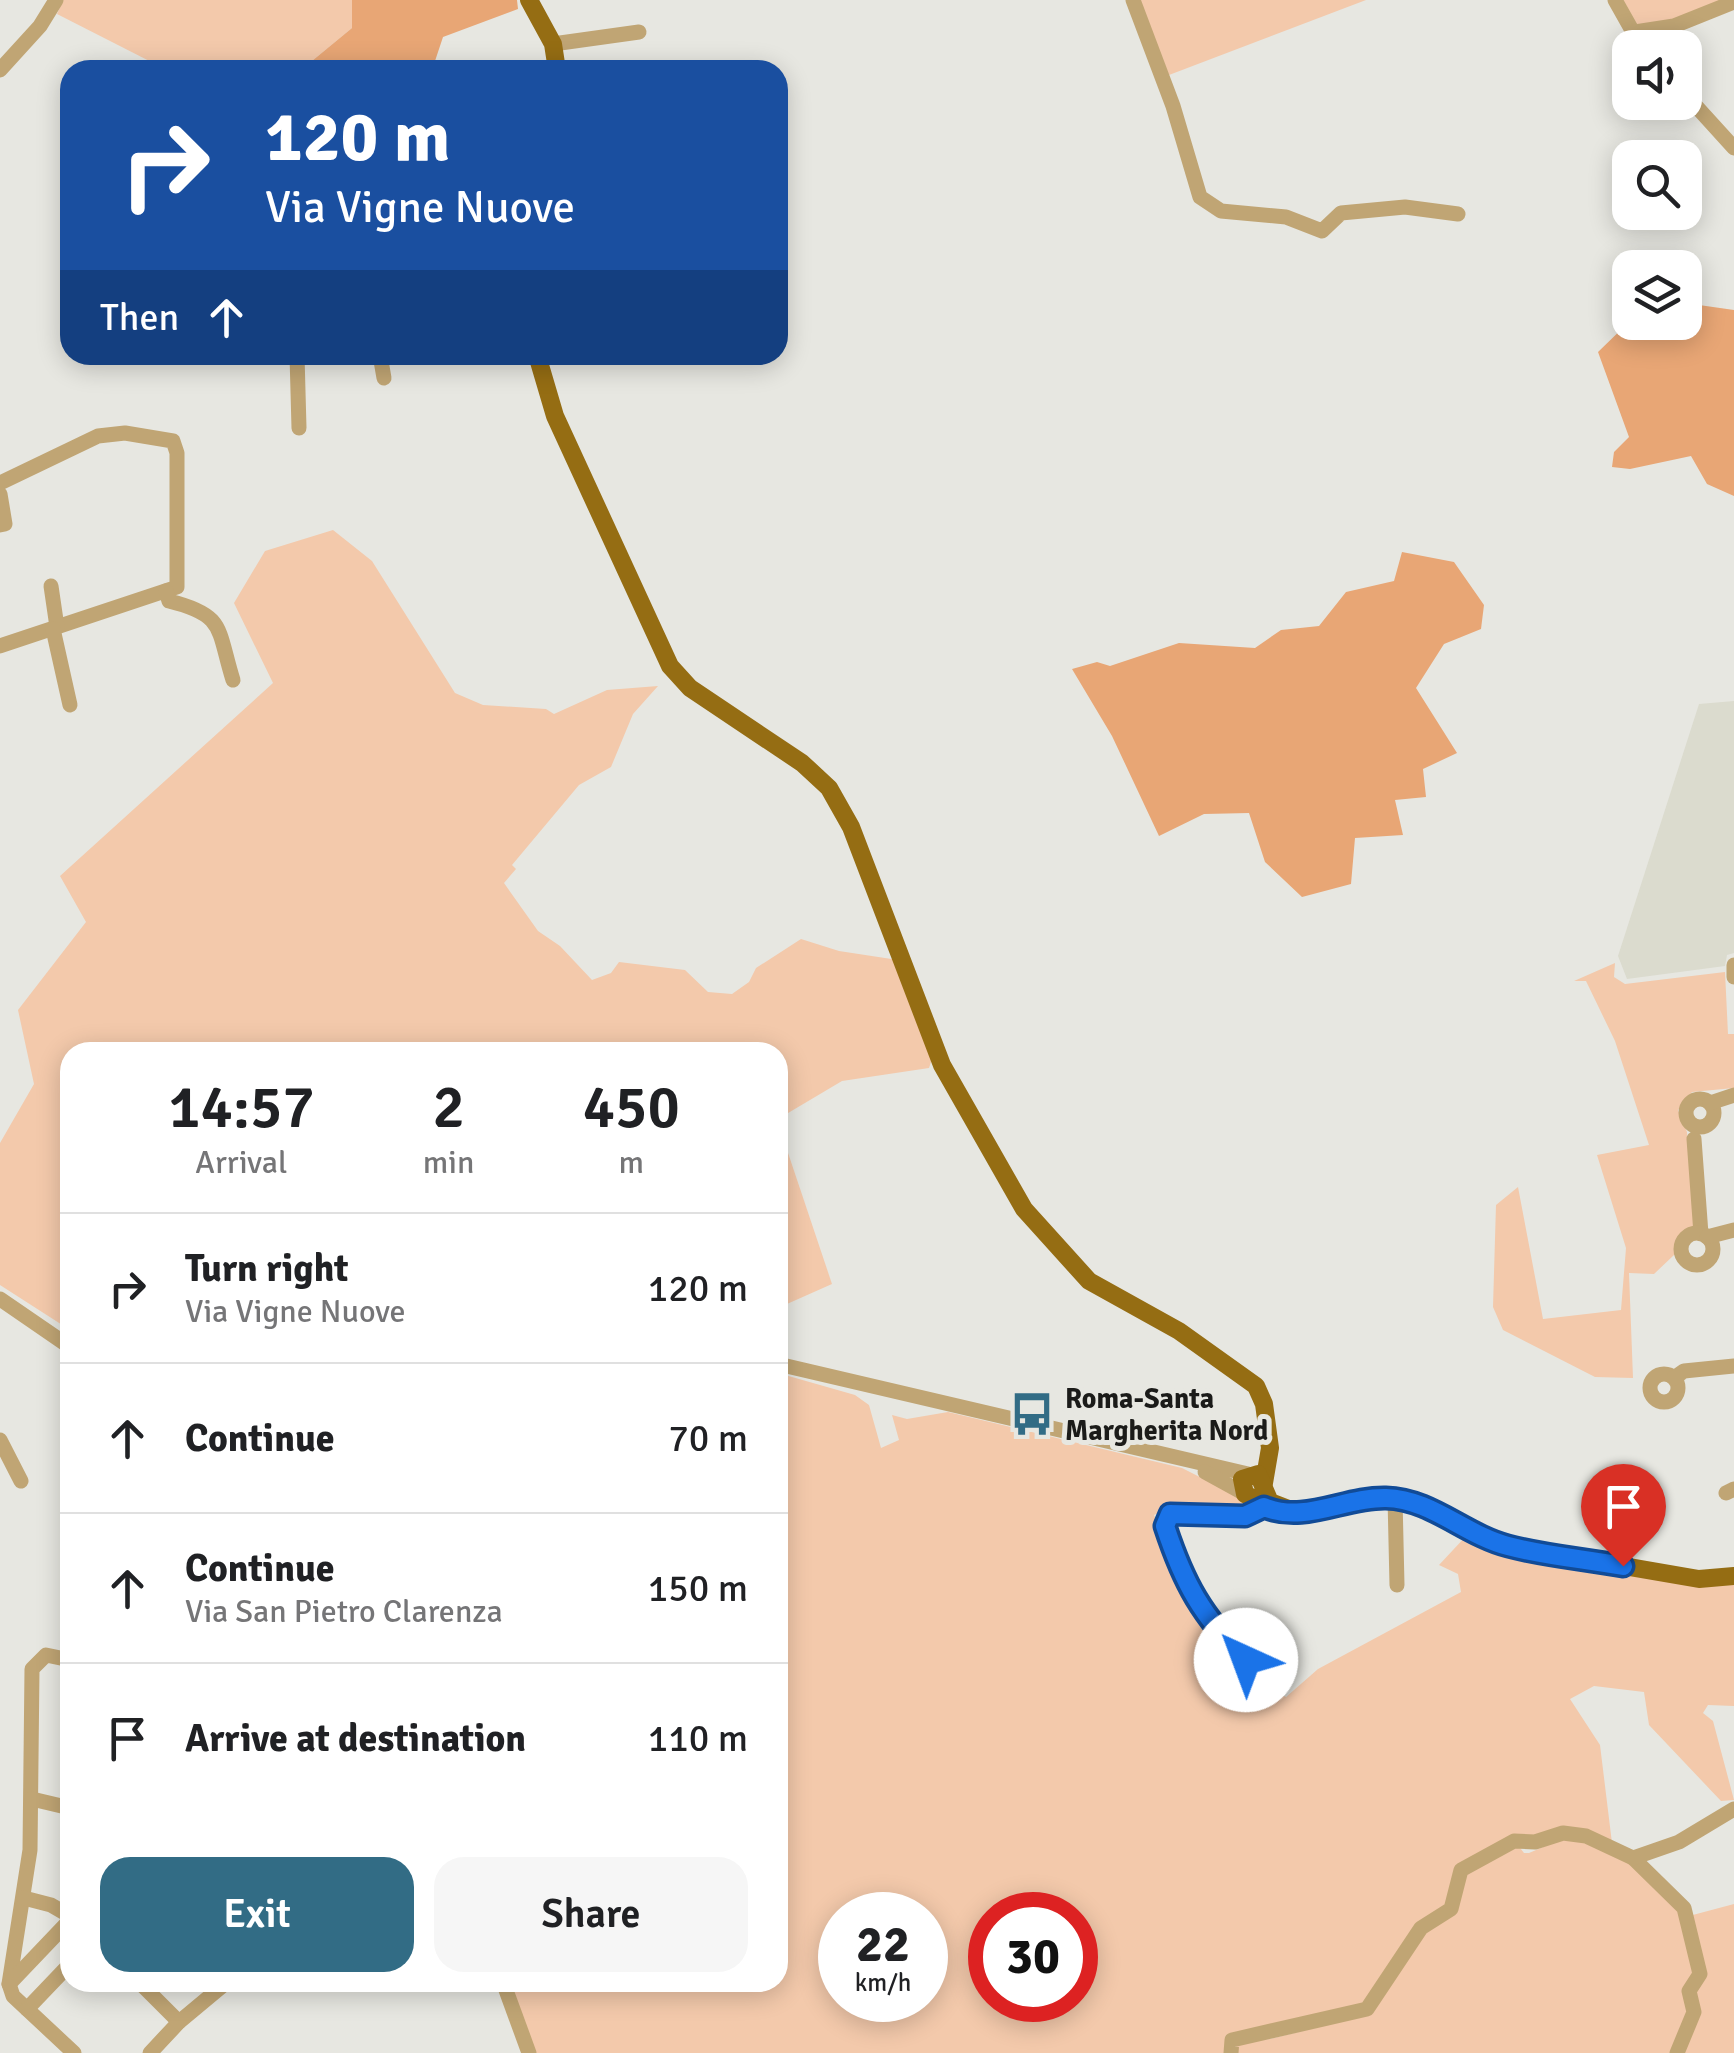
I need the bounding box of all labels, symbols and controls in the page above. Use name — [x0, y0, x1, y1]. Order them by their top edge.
map controls — [1612, 30, 1702, 340]
button: sound — [1612, 30, 1702, 120]
text: 120 m — [265, 94, 450, 180]
icon: right — [100, 100, 230, 230]
button: search — [1612, 140, 1702, 230]
text: Via Vigne Nuove — [265, 180, 575, 235]
button: layers — [1612, 250, 1702, 340]
icon: ahead — [199, 290, 254, 345]
text: Then — [100, 294, 179, 341]
text: 14:57 — [168, 1071, 315, 1145]
text: 2 — [432, 1071, 465, 1145]
text: 450 — [583, 1071, 680, 1145]
text: Arrival — [195, 1143, 288, 1182]
text: min — [423, 1143, 474, 1182]
text: m — [618, 1143, 644, 1182]
text: Turn right — [185, 1245, 349, 1292]
icon: right — [100, 1261, 155, 1316]
text: 120 m — [648, 1265, 748, 1312]
text: Via Vigne Nuove — [185, 1292, 405, 1331]
place label: Roma-Santa Margherita Nord — [1065, 1382, 1268, 1448]
bus stop icon: Roma-Santa Margherita Nord — [1008, 1390, 1056, 1438]
icon: ahead — [100, 1411, 155, 1466]
text: Continue — [185, 1415, 335, 1462]
text: 70 m — [668, 1415, 748, 1462]
pin — [1581, 1464, 1666, 1567]
icon: arrive — [1596, 1479, 1651, 1534]
text: Continue — [185, 1545, 335, 1592]
icon: ahead — [100, 1561, 155, 1616]
text: 150 m — [648, 1565, 748, 1612]
text: Via San Pietro Clarenza — [185, 1592, 503, 1631]
position arrow — [1194, 1608, 1298, 1712]
icon: arrive — [100, 1711, 155, 1766]
text: Arrive at destination — [185, 1715, 526, 1762]
text: 110 m — [648, 1715, 748, 1762]
button: Exit — [100, 1857, 414, 1972]
button: Share — [434, 1857, 748, 1972]
speed limit sign: 30 — [968, 1892, 1098, 2022]
text: 22 — [856, 1914, 910, 1976]
text: km/h — [855, 1967, 911, 1998]

